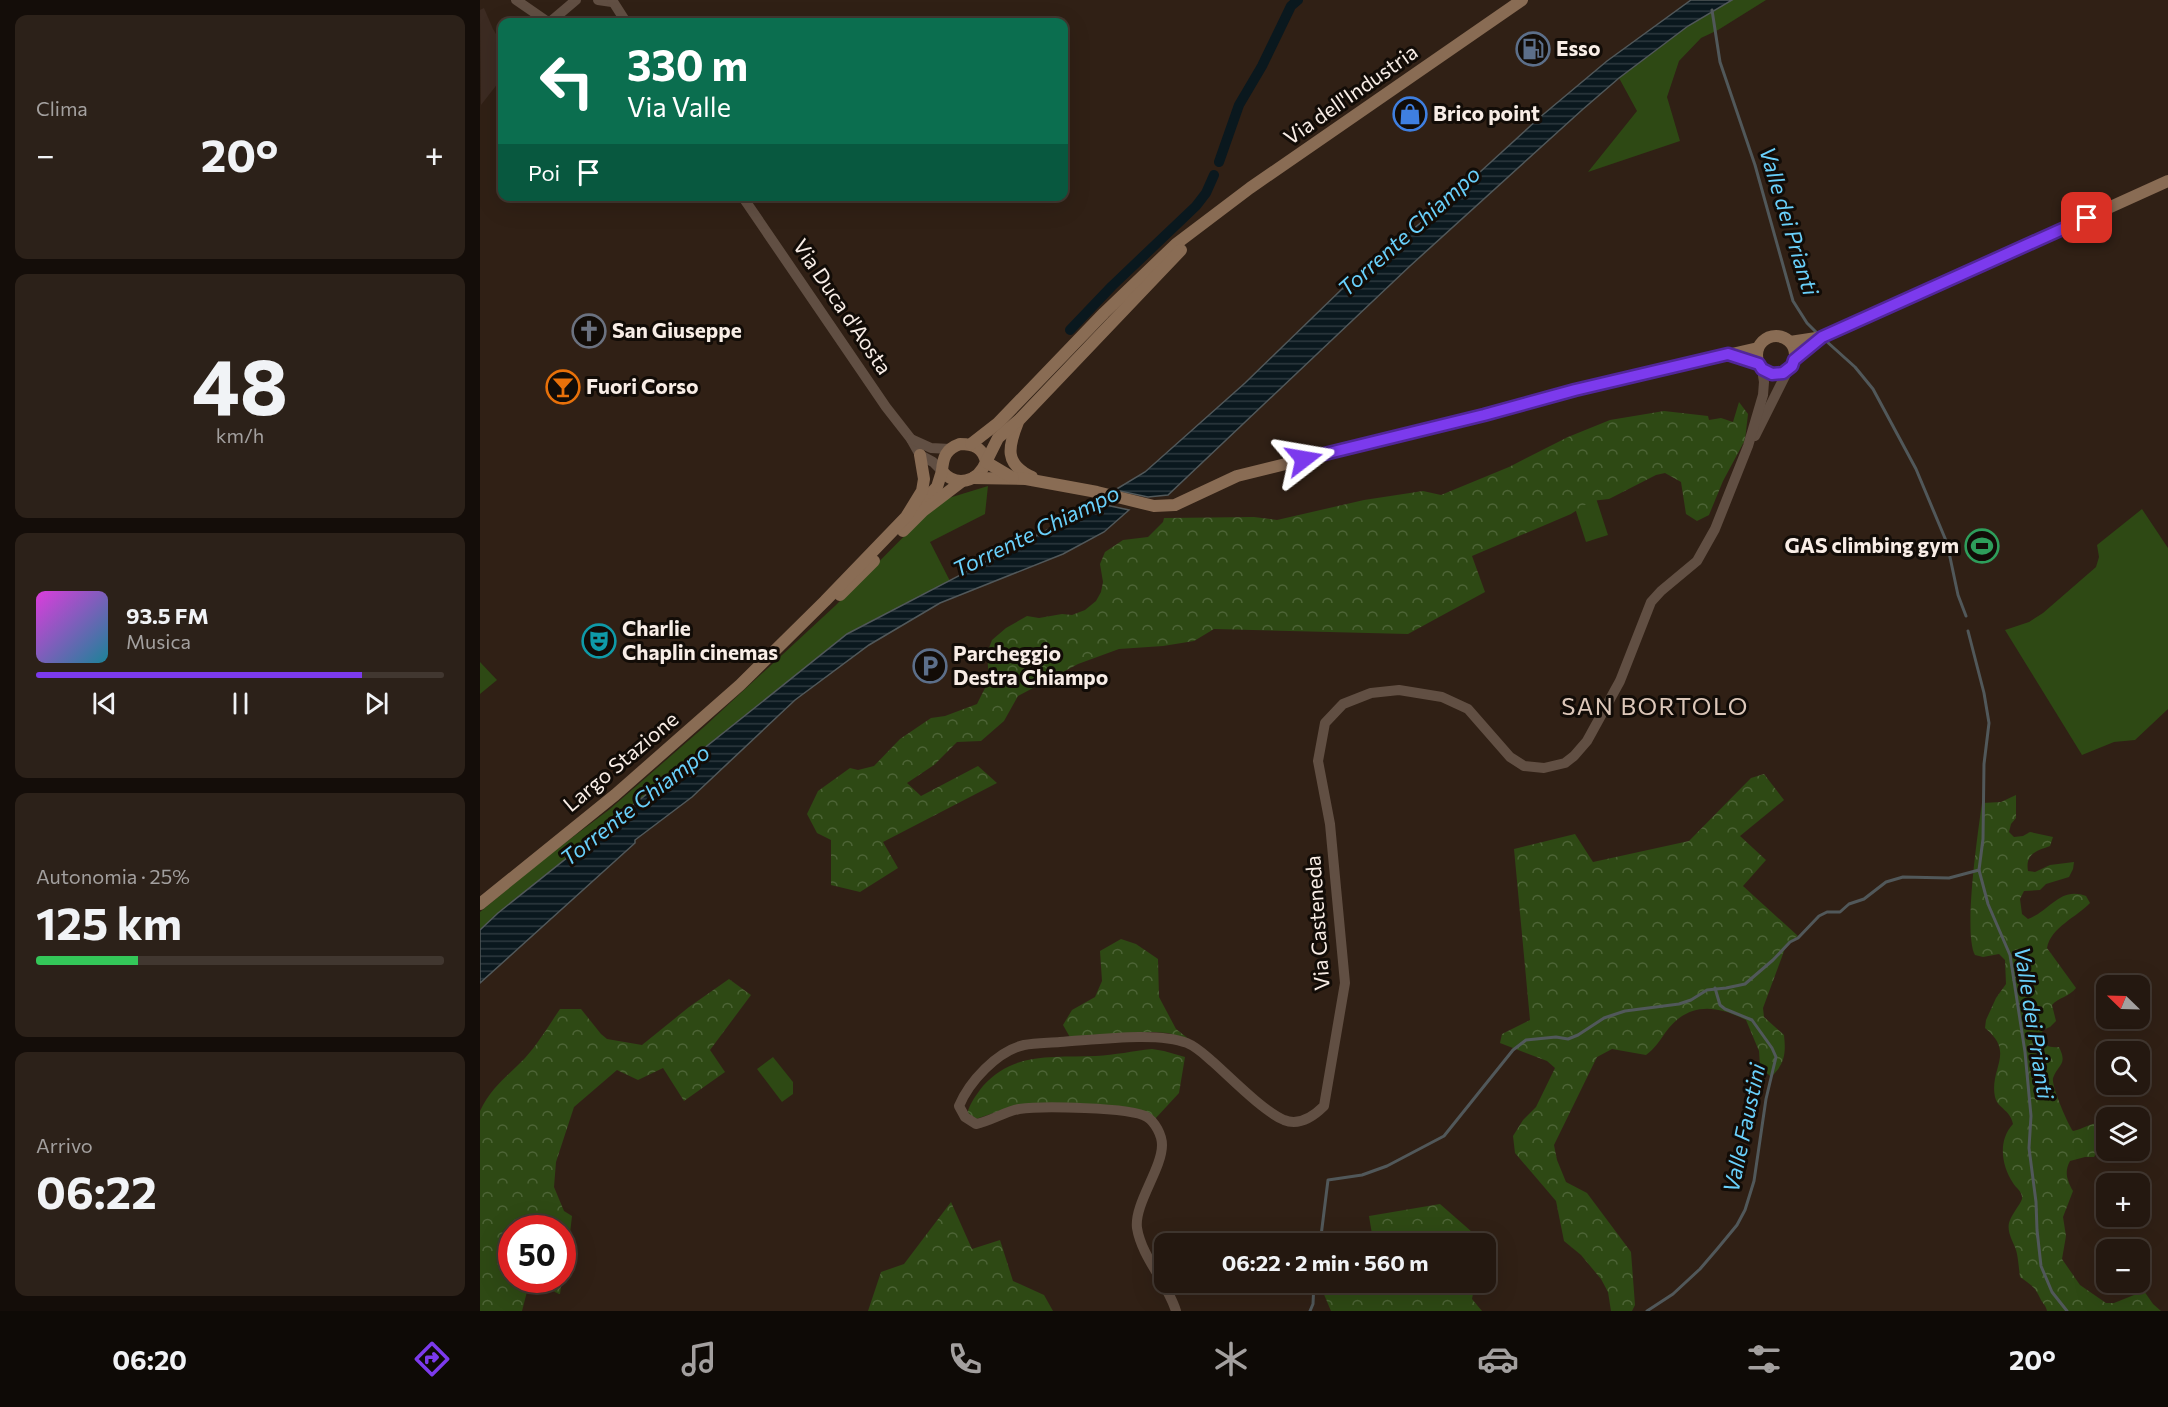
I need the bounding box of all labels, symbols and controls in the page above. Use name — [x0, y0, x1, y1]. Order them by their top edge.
fuel station icon: Esso — [1515, 31, 1551, 67]
place label: Esso — [1556, 35, 1600, 60]
text: 330 m — [627, 38, 748, 90]
street label: Via dell'Industria — [1278, 38, 1422, 149]
icon: left — [528, 42, 606, 120]
text: Via Valle — [627, 90, 731, 123]
text: Clima — [36, 96, 88, 120]
shop icon: Brico point — [1392, 96, 1428, 132]
place label: Brico point — [1433, 100, 1540, 125]
text: 20° — [201, 126, 279, 181]
text: − — [36, 133, 55, 174]
text: + — [425, 133, 444, 174]
water label: Valle dei Prianti — [1754, 143, 1825, 300]
icon: arrive — [572, 156, 605, 189]
text: Poi — [528, 159, 560, 186]
water label: Torrente Chiampo — [1332, 160, 1485, 301]
pin — [2061, 192, 2112, 243]
icon: arrive — [2070, 201, 2103, 234]
street label: Via Duca d'Aosta — [789, 234, 898, 379]
church icon: San Giuseppe — [571, 313, 607, 349]
place label: San Giuseppe — [612, 317, 742, 342]
text: 48 — [192, 336, 288, 431]
bar icon: Fuori Corso — [545, 369, 581, 405]
place label: Fuori Corso — [586, 373, 699, 398]
text: km/h — [216, 423, 264, 447]
position arrow — [1272, 427, 1336, 491]
water label: Torrente Chiampo — [948, 479, 1123, 583]
sports icon: GAS climbing gym — [1964, 528, 2000, 564]
place label: GAS climbing gym — [1785, 532, 1959, 557]
text: 93.5 FM — [126, 602, 209, 629]
place label: Charlie Chaplin cinemas — [622, 615, 778, 664]
theatre icon: Charlie Chaplin cinemas — [581, 623, 617, 659]
text: Musica — [126, 629, 191, 653]
place label: Parcheggio Destra Chiampo — [953, 640, 1108, 689]
parking icon: Parcheggio Destra Chiampo — [912, 648, 948, 684]
icon: previous — [88, 687, 121, 720]
icon: pause — [224, 687, 257, 720]
icon: next — [360, 687, 393, 720]
district label: SAN BORTOLO — [1561, 691, 1749, 720]
street label: Largo Stazione — [557, 706, 683, 816]
water label: Torrente Chiampo — [555, 738, 715, 871]
street label: Via Casteneda — [1299, 855, 1334, 992]
text: Autonomia · 25% — [36, 864, 190, 888]
text: 125 km — [36, 894, 182, 949]
water label: Valle dei Prianti — [2009, 945, 2060, 1102]
north arrow — [2096, 975, 2150, 1029]
map controls — [2096, 975, 2150, 1293]
button: search — [2096, 1041, 2150, 1095]
water label: Valle Faustini — [1717, 1060, 1771, 1195]
button: layers — [2096, 1107, 2150, 1161]
text: Arrivo — [36, 1133, 93, 1157]
text: 06:22 — [36, 1163, 157, 1218]
button: + — [2096, 1173, 2150, 1227]
speed limit sign: 50 — [498, 1215, 576, 1293]
button: − — [2096, 1239, 2150, 1293]
text: 06:22 · 2 min · 560 m — [1222, 1249, 1428, 1276]
icon: directions — [411, 1338, 453, 1380]
icon: music — [678, 1338, 720, 1380]
icon: phone — [944, 1338, 986, 1380]
icon: climate — [1210, 1338, 1252, 1380]
icon: car — [1477, 1338, 1519, 1380]
icon: filters — [1743, 1338, 1785, 1380]
text: 06:20 — [112, 1343, 187, 1376]
text: 20° — [2009, 1343, 2056, 1376]

